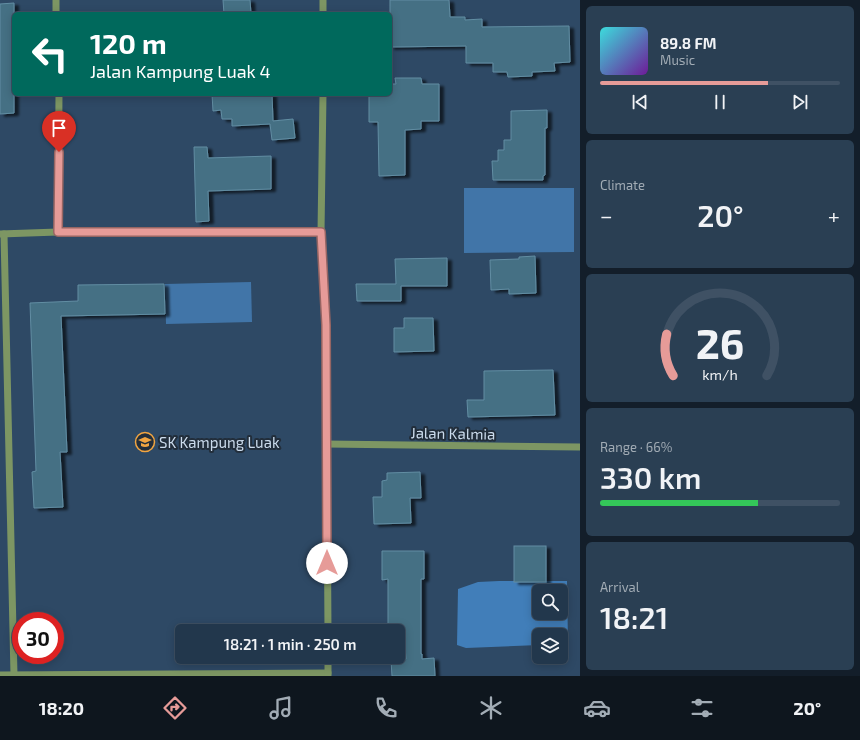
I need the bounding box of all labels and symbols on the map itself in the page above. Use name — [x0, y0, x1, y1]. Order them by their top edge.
pin — [42, 111, 76, 152]
street label: Jalan Kalmia — [410, 423, 496, 443]
school or university icon: SK Kampung Luak — [134, 431, 156, 453]
place label: SK Kampung Luak — [159, 433, 280, 451]
position arrow — [306, 542, 348, 584]
speed limit sign: 30 — [12, 612, 64, 664]

